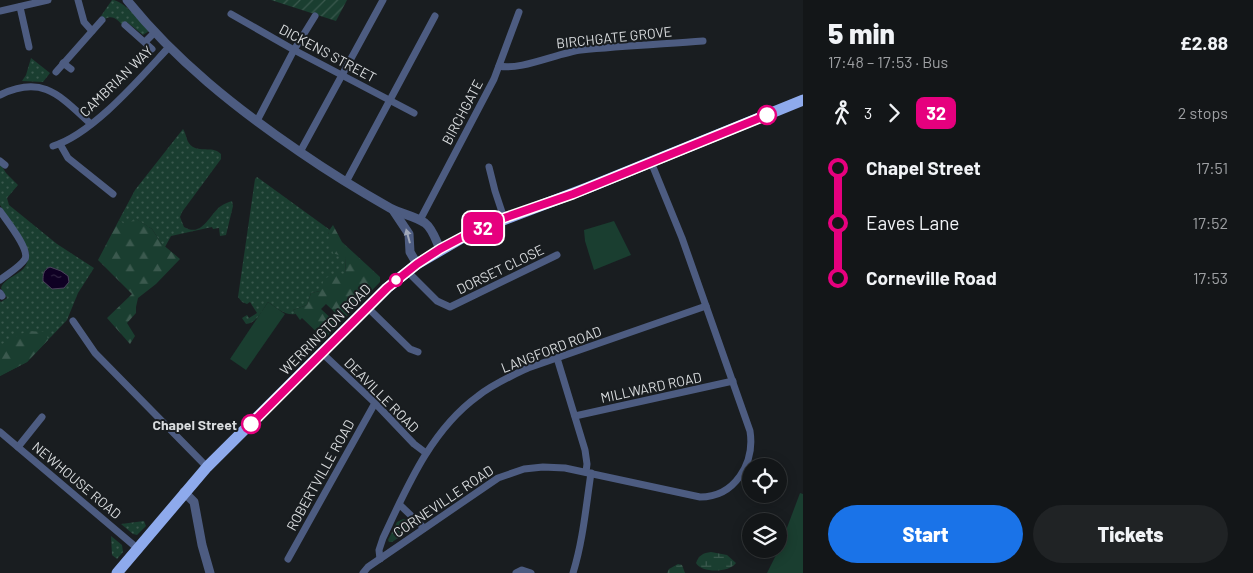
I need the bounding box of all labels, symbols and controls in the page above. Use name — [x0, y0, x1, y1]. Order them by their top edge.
text: 5 min — [828, 16, 895, 50]
street label: DICKENS STREET — [277, 20, 380, 86]
street label: BIRCHGATE GROVE — [555, 22, 673, 52]
text: £2.88 — [1180, 31, 1228, 54]
street label: CAMBRIAN WAY — [76, 42, 156, 120]
text: 17:48 – 17:53 · Bus — [828, 52, 948, 71]
street label: BIRCHGATE — [438, 77, 486, 147]
icon: walk — [828, 99, 856, 127]
icon: forward — [880, 99, 908, 127]
text: 32 — [926, 102, 946, 124]
text: 3 — [864, 103, 872, 122]
text: 2 stops — [1178, 103, 1228, 122]
unlabelled marker — [757, 105, 777, 125]
text: Chapel Street — [866, 156, 981, 179]
text: 17:51 — [1196, 158, 1228, 177]
text: Eaves Lane — [866, 211, 959, 234]
line badge: 32 — [460, 212, 506, 244]
text: 17:52 — [1193, 213, 1228, 232]
text: 32 — [473, 217, 493, 239]
one-way arrow — [403, 228, 411, 243]
street label: DORSET CLOSE — [454, 241, 546, 297]
text: Corneville Road — [866, 266, 997, 289]
text: 17:53 — [1193, 268, 1228, 287]
unlabelled marker — [389, 273, 403, 287]
street label: WERRINGTON ROAD — [276, 280, 374, 378]
street label: LANGFORD ROAD — [498, 322, 604, 376]
street label: DEAVILLE ROAD — [341, 354, 423, 436]
street label: MILLWARD ROAD — [599, 368, 703, 406]
marker: Chapel Street — [241, 414, 261, 434]
place label: Chapel Street — [152, 416, 237, 433]
street label: ROBERTVILLE ROAD — [282, 416, 358, 534]
street label: NEWHOUSE ROAD — [29, 438, 125, 522]
map controls — [742, 458, 787, 558]
button: locate — [742, 458, 787, 503]
street label: CORNEVILLE ROAD — [390, 461, 496, 541]
button: Start — [828, 505, 1023, 563]
button: Tickets — [1033, 505, 1228, 563]
button: layers — [742, 513, 787, 558]

